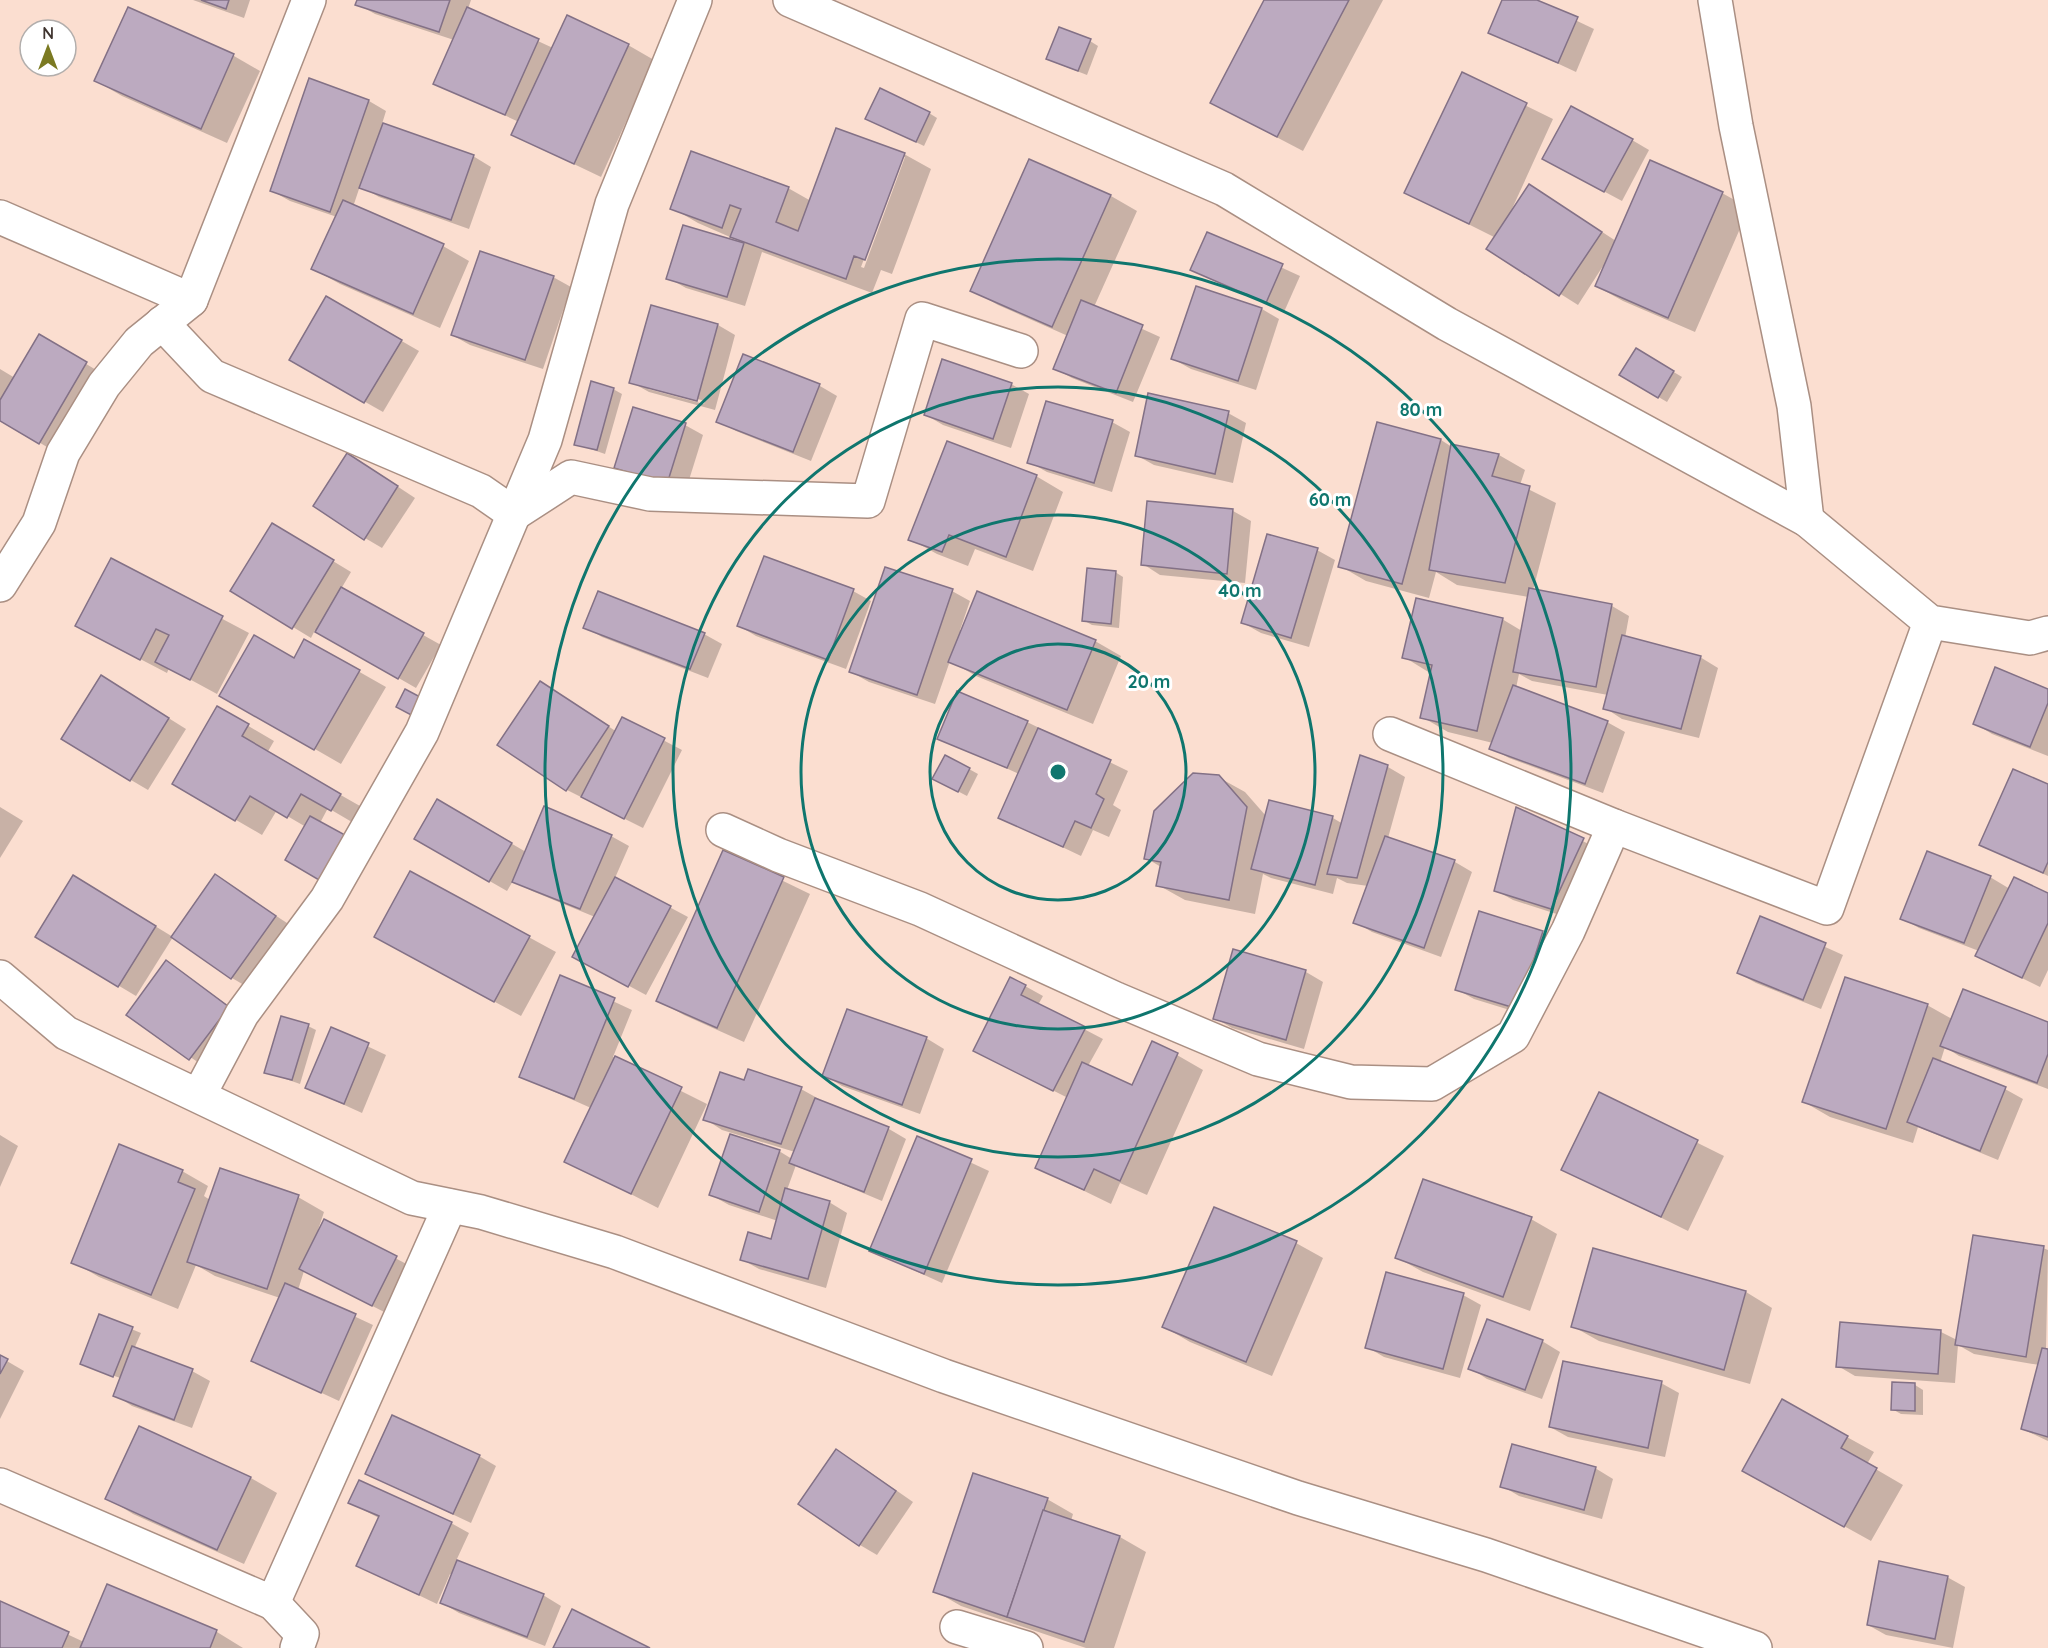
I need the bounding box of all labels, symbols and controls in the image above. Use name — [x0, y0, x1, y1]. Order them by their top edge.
north arrow — [18, 18, 78, 78]
text: N — [42, 23, 54, 43]
text: 80 m — [1400, 398, 1442, 421]
text: 60 m — [1309, 488, 1351, 511]
text: 40 m — [1218, 579, 1262, 602]
text: 20 m — [1128, 670, 1170, 693]
centre of rings — [1048, 762, 1068, 782]

